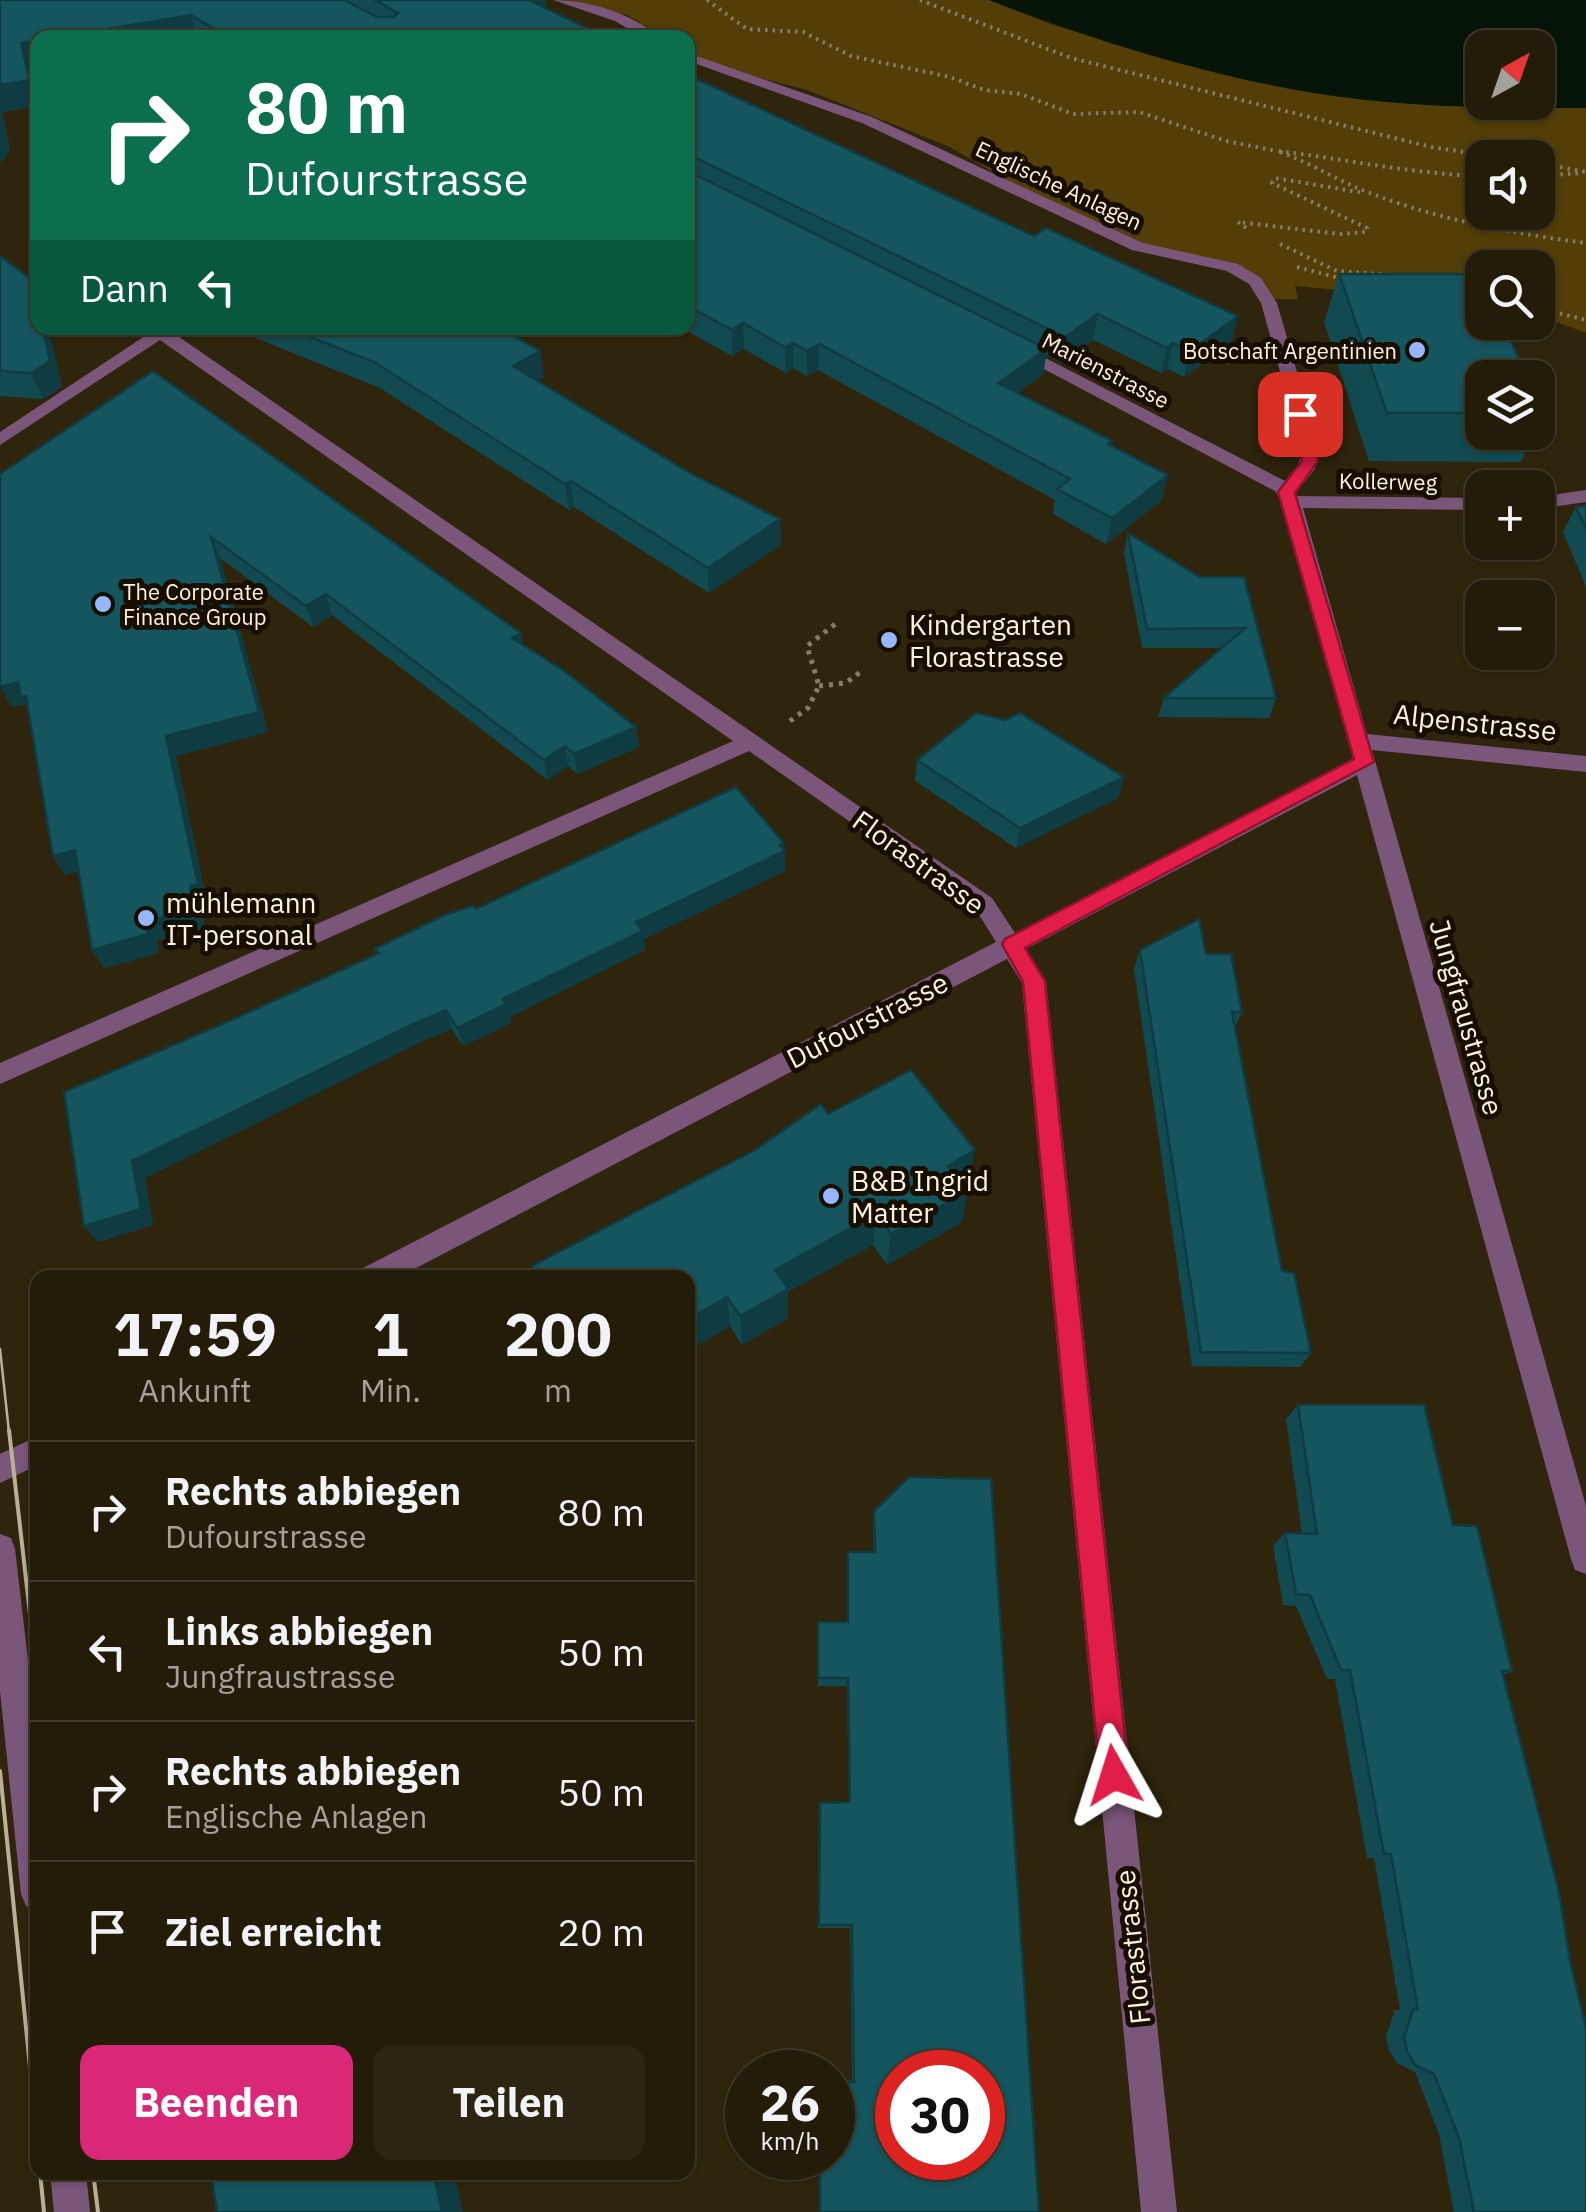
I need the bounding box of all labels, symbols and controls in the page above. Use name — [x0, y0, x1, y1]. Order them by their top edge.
north arrow — [1465, 30, 1555, 120]
map controls — [1465, 30, 1555, 670]
text: 80 m — [245, 61, 408, 152]
icon: right — [80, 70, 210, 200]
street label: Englische Anlagen — [971, 134, 1147, 236]
button: sound — [1465, 140, 1555, 230]
text: Dufourstrasse — [245, 149, 528, 207]
button: search — [1465, 250, 1555, 340]
icon: left — [189, 260, 244, 315]
text: Dann — [80, 263, 169, 312]
street label: Marienstrasse — [1037, 325, 1175, 415]
place label: Botschaft Argentinien — [1183, 336, 1397, 365]
marker: Botschaft Argentinien — [1406, 339, 1428, 361]
button: layers — [1465, 360, 1555, 450]
pin — [1258, 372, 1343, 457]
icon: arrive — [1273, 387, 1328, 442]
street label: Kollerweg — [1339, 466, 1438, 496]
button: + — [1465, 470, 1555, 560]
place label: The Corporate Finance Group — [123, 577, 267, 631]
button: − — [1465, 580, 1555, 670]
marker: The Corporate Finance Group — [92, 593, 114, 615]
place label: Kindergarten Florastrasse — [909, 606, 1072, 675]
marker: Kindergarten Florastrasse — [878, 629, 900, 651]
street label: Alpenstrasse — [1392, 695, 1558, 749]
street label: Florastrasse — [845, 801, 993, 923]
place label: mühlemann IT-personal — [166, 884, 316, 953]
marker: mühlemann IT-personal — [135, 907, 157, 929]
street label: Jungfraustrasse — [1421, 915, 1513, 1119]
street label: Dufourstrasse — [780, 963, 954, 1077]
place label: B&B Ingrid Matter — [851, 1162, 989, 1231]
marker: B&B Ingrid Matter — [820, 1185, 842, 1207]
text: 17:59 — [113, 1294, 277, 1373]
text: 1 — [372, 1294, 408, 1373]
text: 200 — [504, 1294, 612, 1373]
text: Ankunft — [138, 1369, 252, 1411]
text: Min. — [360, 1369, 421, 1411]
text: m — [544, 1369, 572, 1411]
text: Rechts abbiegen — [165, 1466, 461, 1515]
icon: right — [80, 1484, 135, 1539]
text: 80 m — [557, 1487, 645, 1536]
text: Dufourstrasse — [165, 1515, 367, 1557]
text: Links abbiegen — [165, 1606, 433, 1655]
icon: left — [80, 1624, 135, 1679]
text: 50 m — [557, 1627, 645, 1676]
text: Jungfraustrasse — [165, 1655, 396, 1697]
position arrow — [1062, 1723, 1166, 1827]
text: Rechts abbiegen — [165, 1746, 461, 1795]
icon: right — [80, 1764, 135, 1819]
text: 50 m — [557, 1767, 645, 1816]
text: Englische Anlagen — [165, 1795, 427, 1837]
street label: Florastrasse — [1106, 1868, 1158, 2026]
icon: arrive — [80, 1904, 135, 1959]
text: Ziel erreicht — [165, 1907, 382, 1956]
text: 20 m — [557, 1907, 645, 1956]
button: Beenden — [80, 2045, 353, 2160]
button: Teilen — [373, 2045, 645, 2160]
speed limit sign: 30 — [875, 2050, 1005, 2180]
text: 26 — [760, 2070, 820, 2135]
text: km/h — [761, 2124, 819, 2157]

